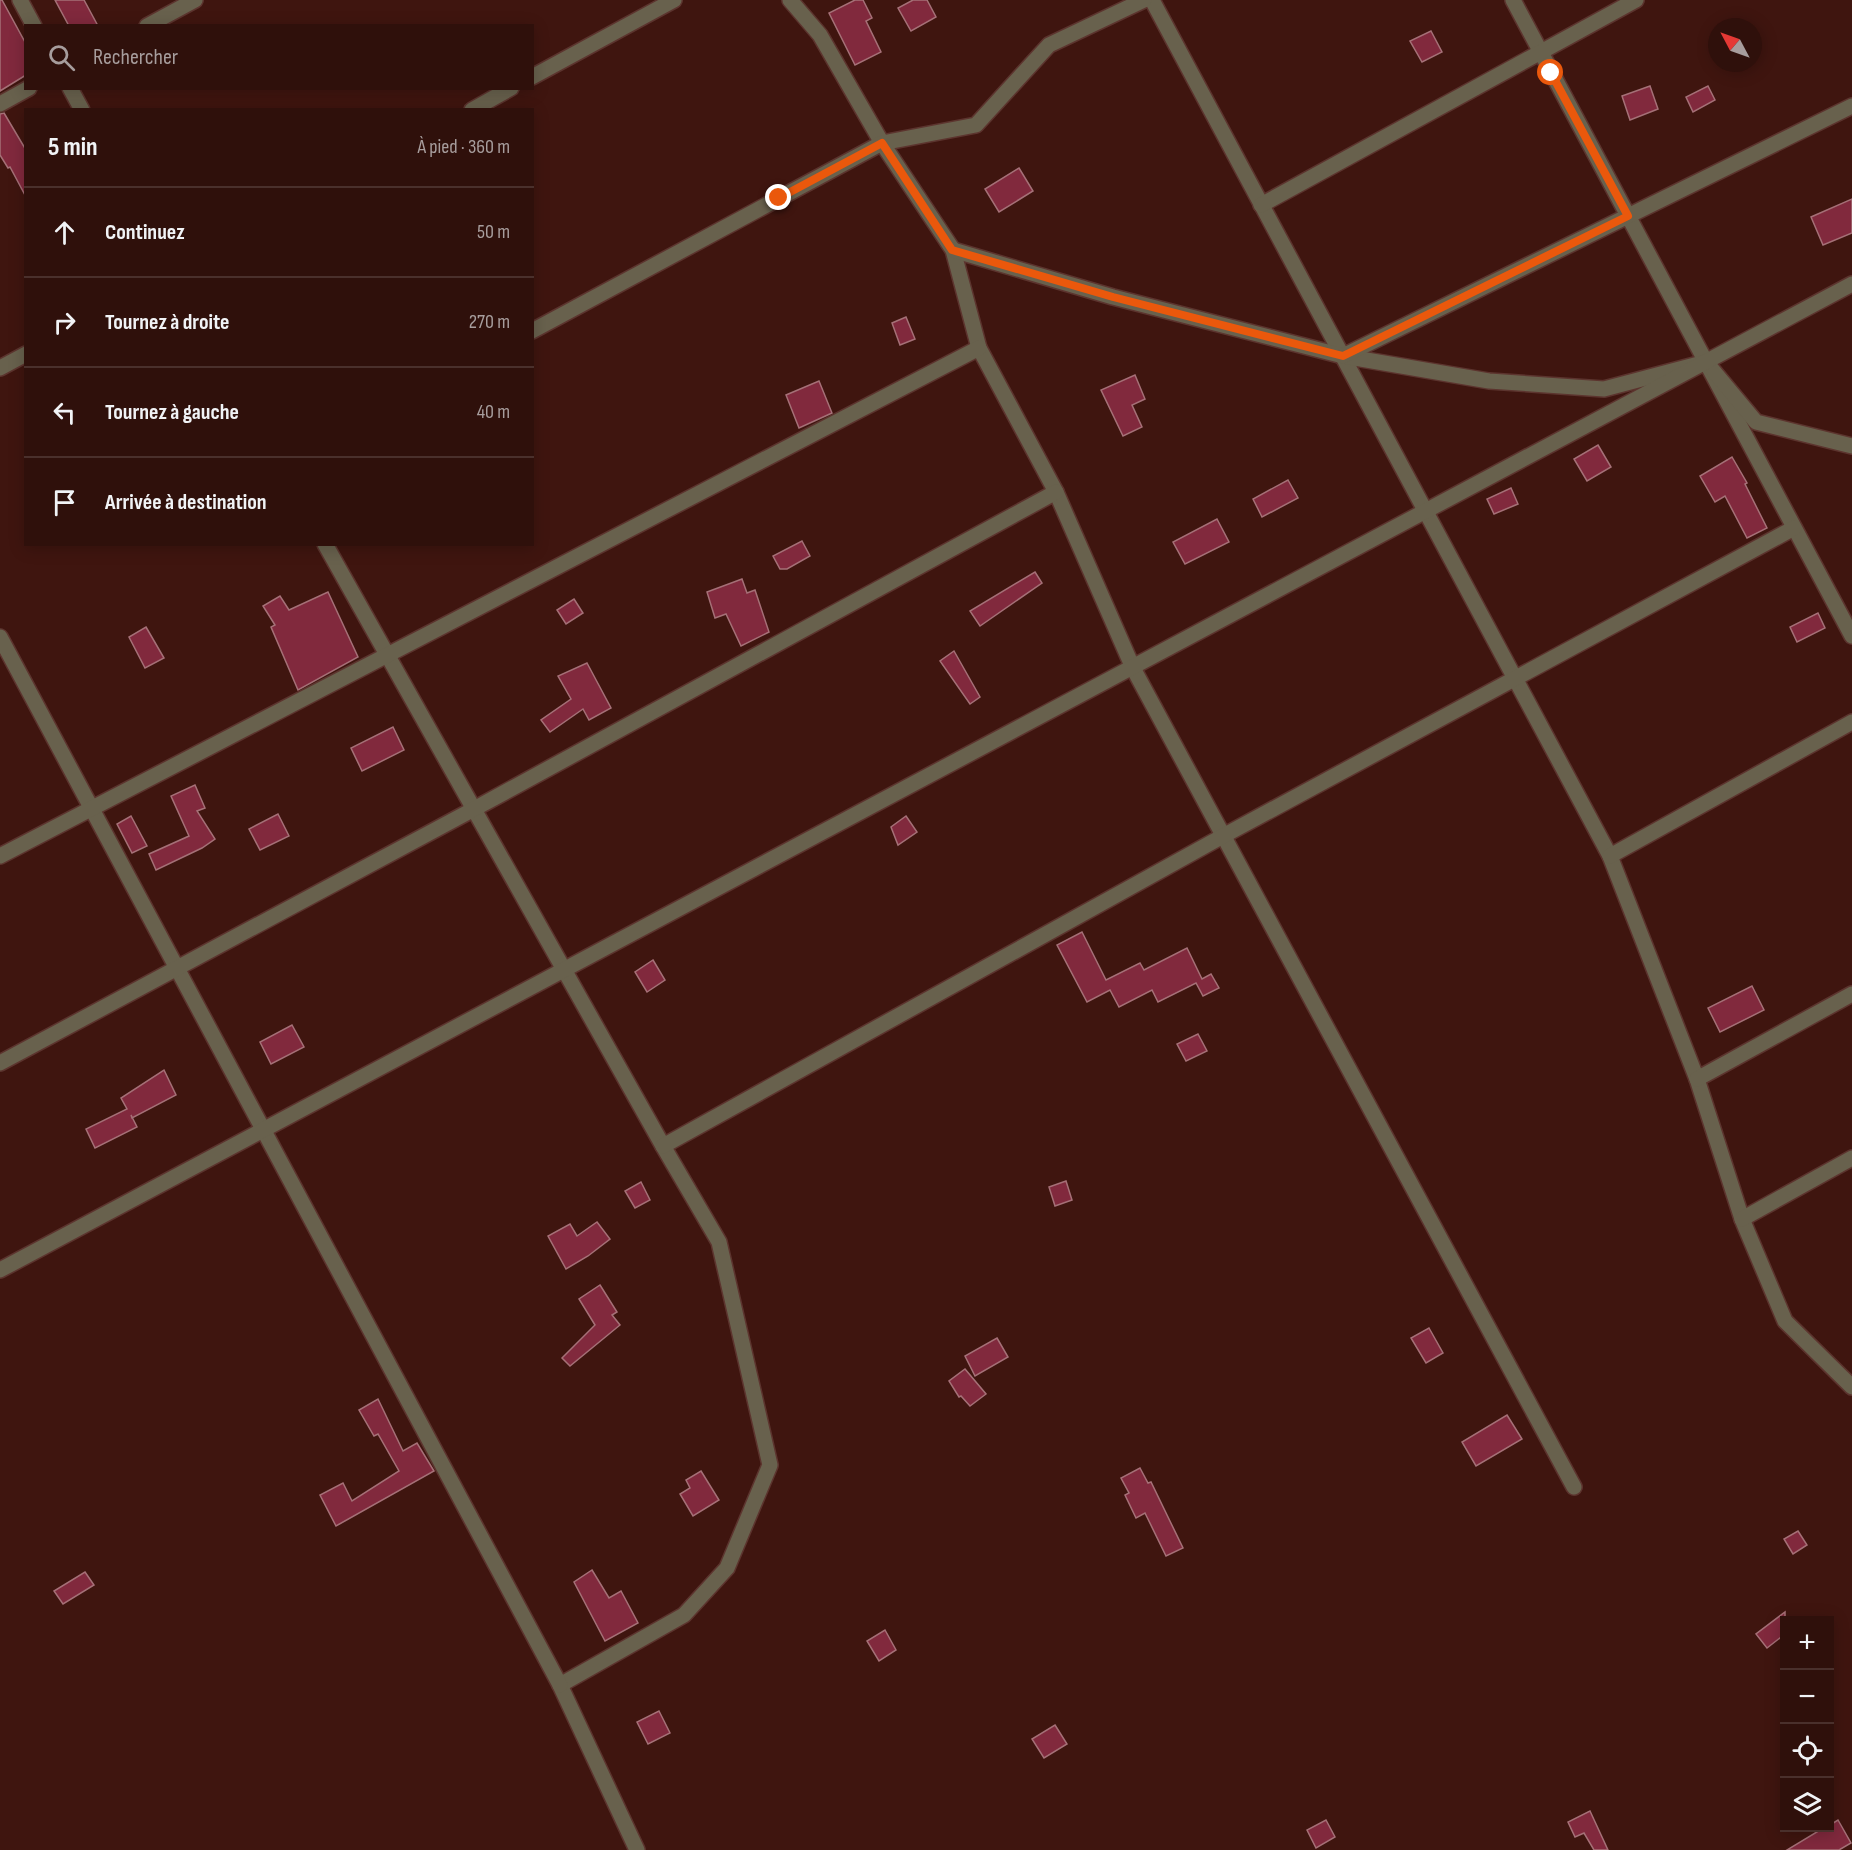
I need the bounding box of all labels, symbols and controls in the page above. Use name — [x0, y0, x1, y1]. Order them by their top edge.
north arrow — [1708, 18, 1762, 72]
search box — [24, 24, 534, 90]
icon: search — [45, 41, 78, 74]
text: Rechercher — [93, 44, 178, 71]
route start — [1537, 59, 1563, 85]
text: 5 min — [48, 132, 98, 163]
text: À pied · 360 m — [417, 135, 510, 159]
route end — [765, 184, 791, 210]
icon: ahead — [48, 216, 81, 249]
text: Continuez — [105, 219, 185, 246]
text: 50 m — [477, 220, 510, 244]
icon: right — [48, 306, 81, 339]
text: Tournez à droite — [105, 309, 230, 336]
text: 270 m — [469, 310, 510, 334]
icon: left — [48, 396, 81, 429]
text: Tournez à gauche — [105, 399, 239, 426]
text: 40 m — [477, 400, 510, 424]
icon: arrive — [48, 486, 81, 519]
text: Arrivée à destination — [105, 489, 267, 516]
map controls — [1780, 1616, 1834, 1832]
button: + — [1780, 1616, 1834, 1670]
button: − — [1780, 1670, 1834, 1724]
button: locate — [1780, 1724, 1834, 1778]
button: layers — [1780, 1778, 1834, 1832]

